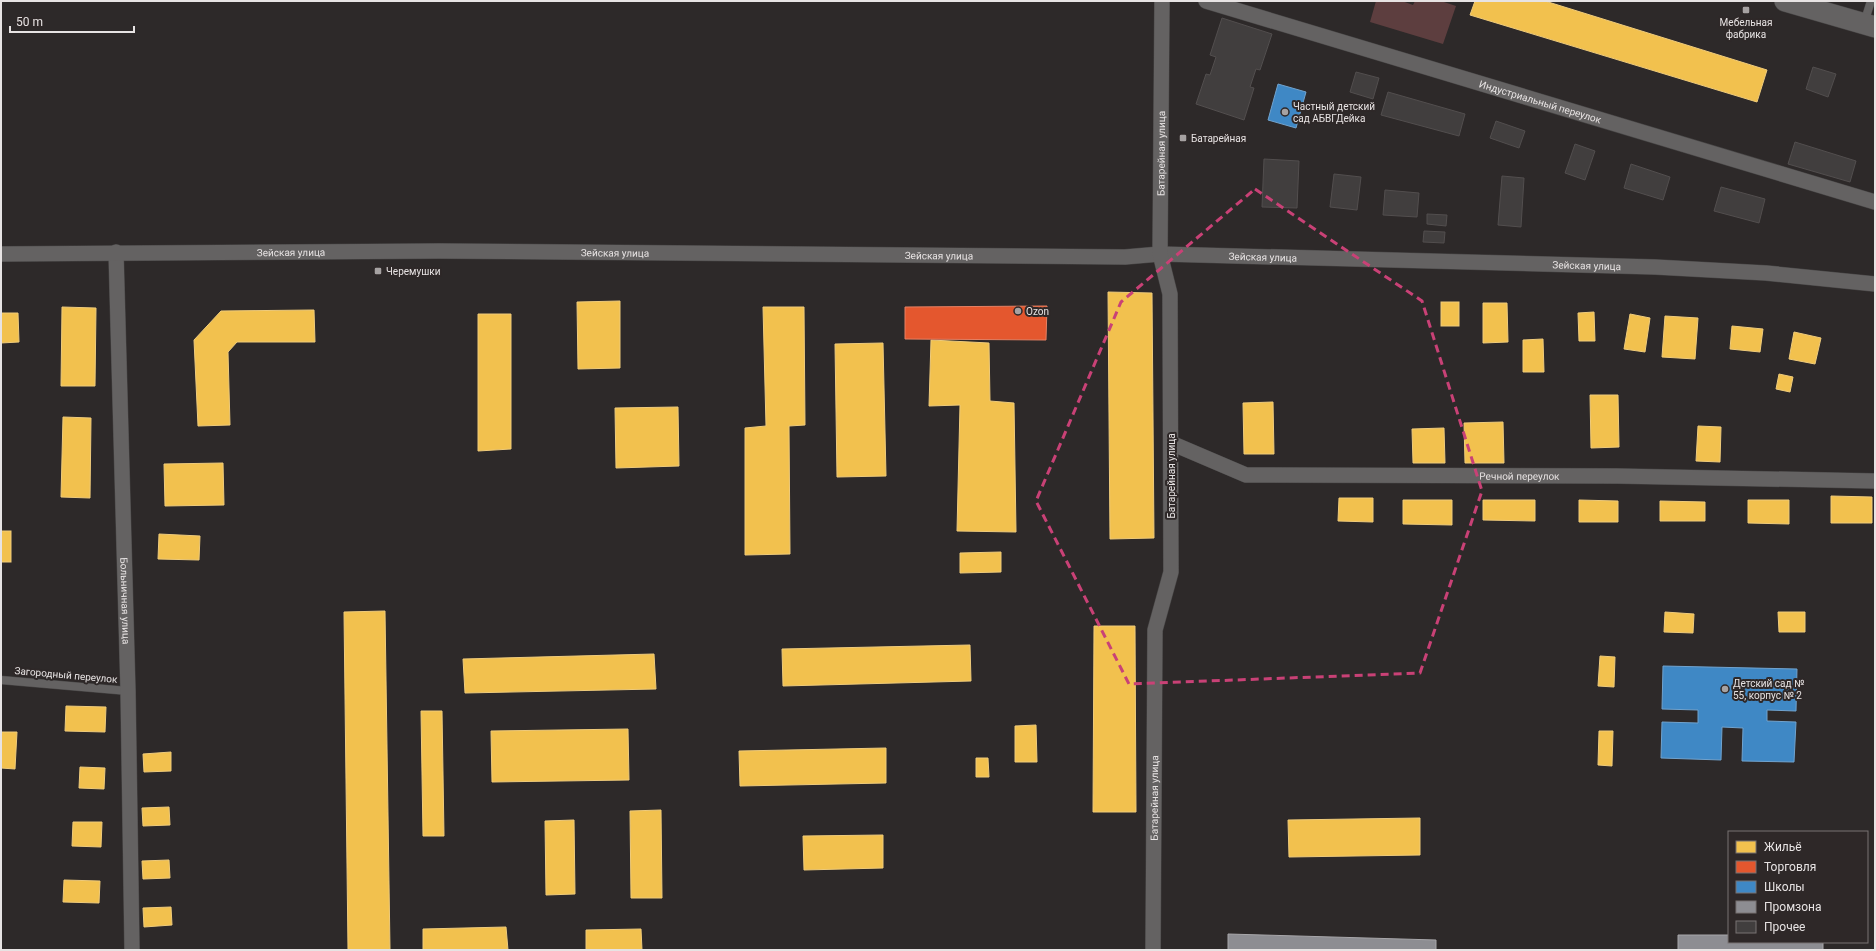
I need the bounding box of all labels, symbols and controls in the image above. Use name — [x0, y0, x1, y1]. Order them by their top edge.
marker: Мебельная фабрика — [1741, 5, 1751, 15]
scale bar — [10, 8, 134, 34]
text: 50 m — [16, 15, 43, 29]
place label: Мебельная фабрика — [1720, 17, 1772, 40]
street label: Индустриальный переулок — [1478, 78, 1603, 125]
place label: Частный детский сад АБВГДейка — [1293, 101, 1375, 124]
marker: Частный детский сад АБВГДейка — [1280, 107, 1290, 117]
street label: Батарейная улица — [1155, 111, 1167, 196]
marker: Батарейная — [1178, 133, 1188, 143]
place label: Батарейная — [1191, 133, 1246, 144]
street label: Зейская улица — [257, 246, 325, 258]
street label: Зейская улица — [581, 247, 649, 258]
street label: Зейская улица — [905, 250, 973, 261]
street label: Зейская улица — [1228, 250, 1297, 263]
street label: Зейская улица — [1552, 259, 1621, 272]
marker: Черемушки — [373, 266, 383, 276]
place label: Черемушки — [386, 266, 441, 277]
marker: Ozon — [1013, 306, 1023, 316]
place label: Ozon — [1026, 306, 1049, 317]
street label: Батарейная улица — [1166, 433, 1177, 519]
street label: Речной переулок — [1479, 470, 1560, 481]
street label: Больничная улица — [119, 557, 132, 644]
street label: Загородный переулок — [14, 665, 119, 685]
place label: Детский сад № 55, корпус № 2 — [1733, 678, 1804, 701]
marker: Детский сад № 55, корпус № 2 — [1720, 684, 1730, 694]
street label: Батарейная улица — [1148, 755, 1160, 841]
legend — [1728, 831, 1868, 943]
text: Жильё — [1764, 840, 1802, 854]
text: Торговля — [1764, 860, 1816, 874]
text: Школы — [1764, 880, 1805, 894]
text: Промзона — [1764, 900, 1821, 914]
text: Прочее — [1764, 920, 1805, 934]

